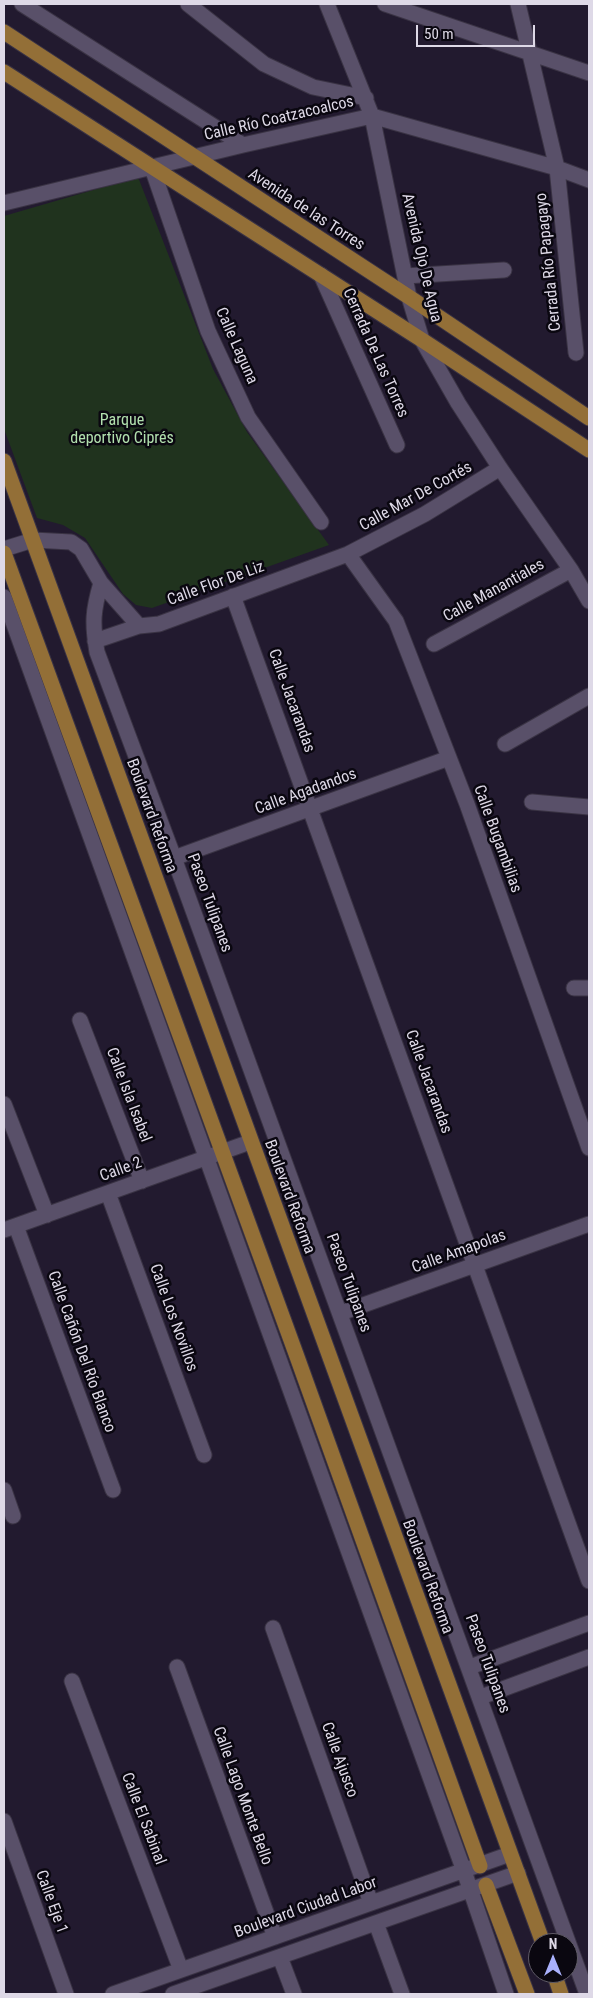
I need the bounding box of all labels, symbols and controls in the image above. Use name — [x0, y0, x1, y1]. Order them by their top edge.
scale bar — [418, 15, 537, 47]
text: 50 m — [424, 25, 454, 43]
street label: Calle Río Coatzacoalcos — [202, 92, 356, 146]
street label: Avenida de las Torres — [244, 165, 368, 255]
street label: Avenida Ojo De Agua — [397, 192, 445, 324]
street label: Cerrada Río Papagayo — [532, 192, 566, 332]
street label: Cerrada De Las Torres — [338, 285, 412, 421]
street label: Calle Laguna — [211, 305, 261, 387]
park label: Parque deportivo Ciprés — [70, 411, 174, 449]
street label: Calle Mar De Cortés — [356, 458, 476, 536]
street label: Calle Manantiales — [440, 555, 548, 627]
street label: Calle Flor De Liz — [165, 558, 267, 610]
street label: Calle Jacarandas — [263, 647, 319, 755]
street label: Boulevard Reforma — [121, 756, 181, 876]
street label: Calle Agadandos — [253, 765, 359, 819]
street label: Calle Bugambilias — [469, 783, 525, 895]
street label: Paseo Tulipanes — [182, 851, 236, 955]
street label: Calle Jacarandas — [400, 1028, 456, 1136]
street label: Calle Isla Isabel — [101, 1045, 155, 1145]
street label: Boulevard Reforma — [259, 1137, 319, 1257]
street label: Calle 2 — [97, 1154, 145, 1186]
street label: Calle Amapolas — [409, 1226, 509, 1278]
street label: Paseo Tulipanes — [321, 1231, 375, 1335]
street label: Calle Los Novillos — [145, 1262, 201, 1374]
street label: Calle Cañón Del Río Blanco — [43, 1269, 119, 1435]
street label: Boulevard Reforma — [397, 1517, 457, 1637]
street label: Paseo Tulipanes — [460, 1612, 514, 1716]
street label: Calle Ajusco — [317, 1720, 361, 1800]
street label: Calle Lago Monte Bello — [208, 1724, 276, 1868]
street label: Calle El Sabinal — [117, 1770, 169, 1868]
street label: Calle Eje 1 — [31, 1868, 71, 1936]
street label: Boulevard Ciudad Labor — [232, 1873, 380, 1943]
north arrow — [528, 1933, 578, 1983]
text: N — [549, 1936, 557, 1952]

